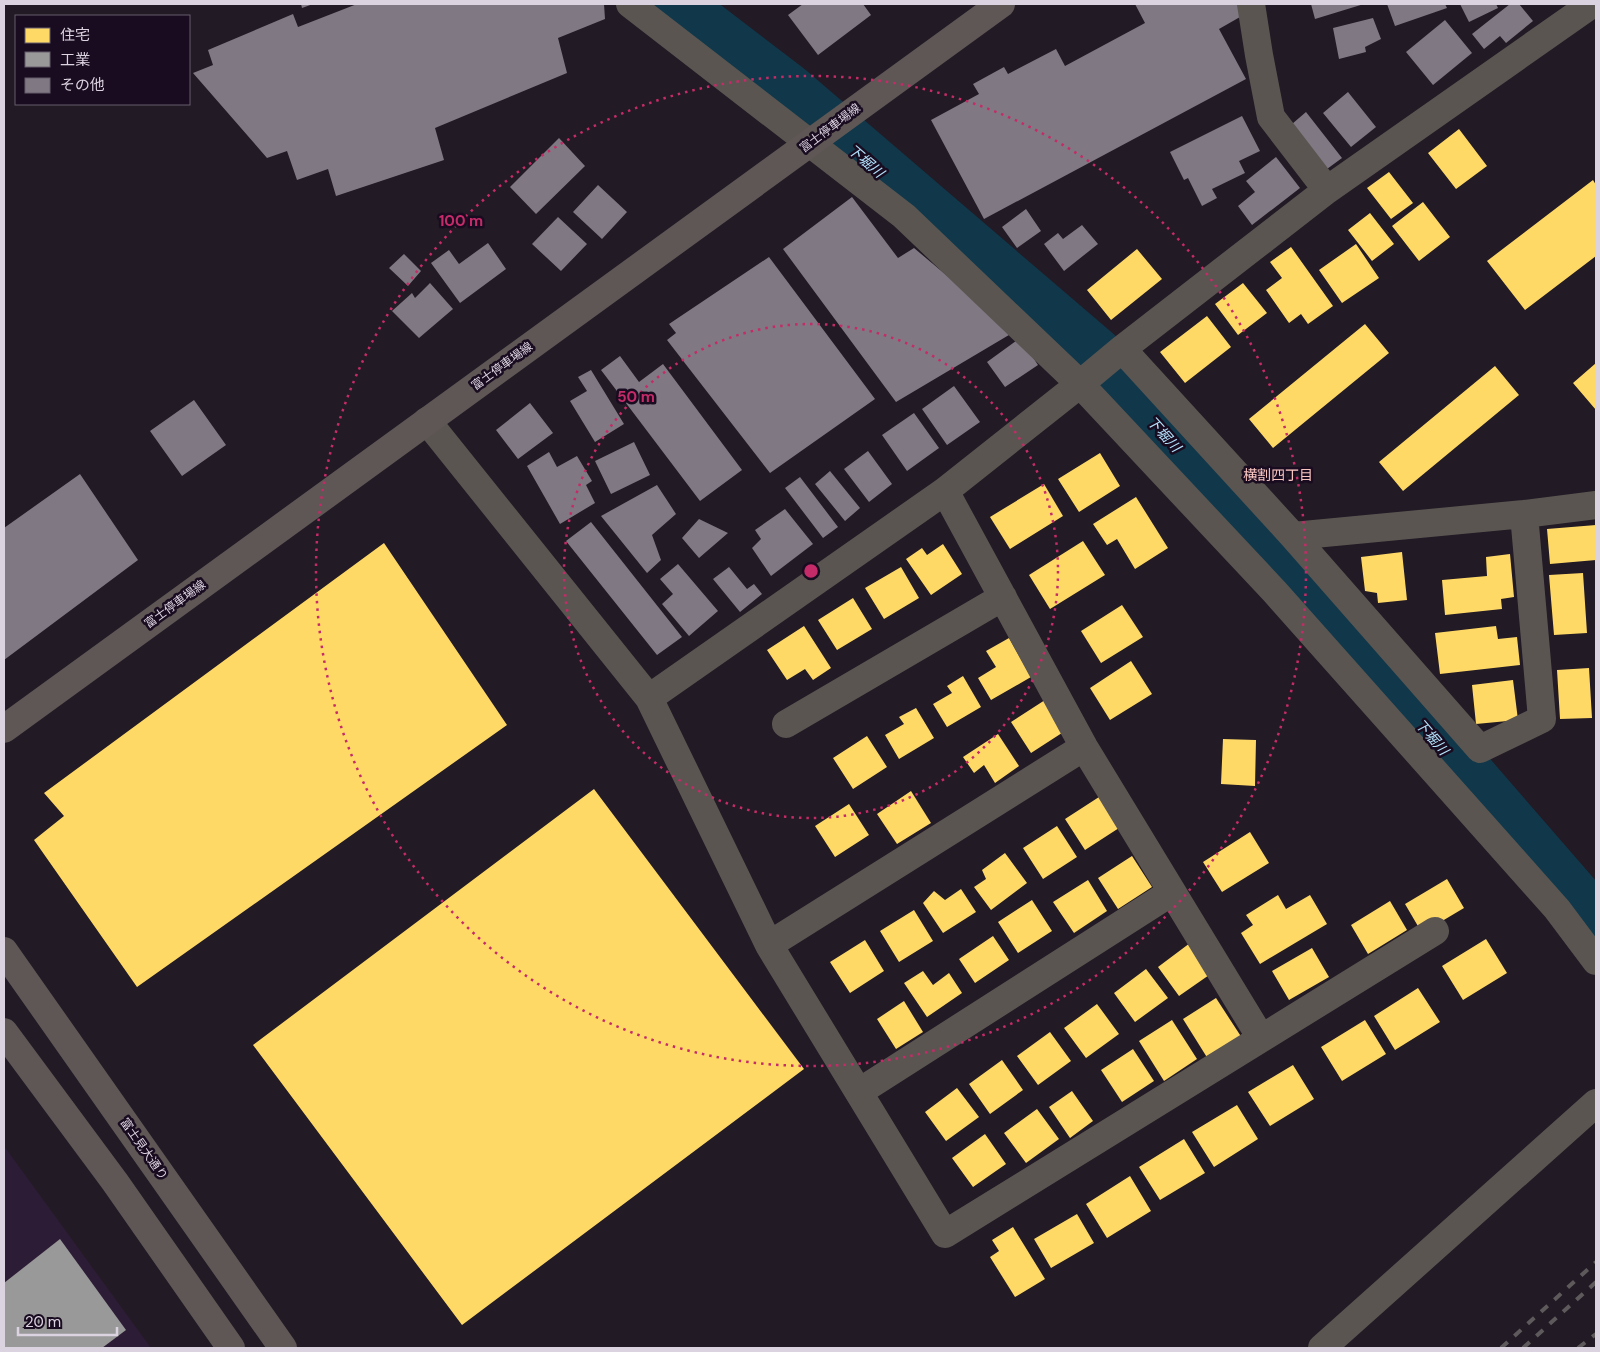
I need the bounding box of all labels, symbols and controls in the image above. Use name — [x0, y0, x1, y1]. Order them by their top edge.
legend — [15, 15, 190, 105]
text: 住宅 — [60, 25, 90, 45]
text: 工業 — [60, 50, 90, 70]
text: その他 — [60, 75, 105, 95]
street label: 富士停車場線 — [796, 100, 864, 156]
water label: 下堀川 — [844, 140, 889, 183]
text: 100 m — [439, 211, 483, 231]
street label: 富士停車場線 — [468, 338, 536, 394]
text: 50 m — [617, 387, 655, 407]
water label: 下堀川 — [1143, 412, 1186, 457]
district label: 横割四丁目 — [1243, 466, 1313, 484]
centre of rings — [802, 562, 820, 580]
street label: 富士停車場線 — [141, 576, 209, 632]
water label: 下堀川 — [1411, 715, 1454, 760]
street label: 富士見大通り — [117, 1115, 171, 1183]
scale bar — [18, 1304, 116, 1336]
text: 20 m — [25, 1312, 61, 1332]

